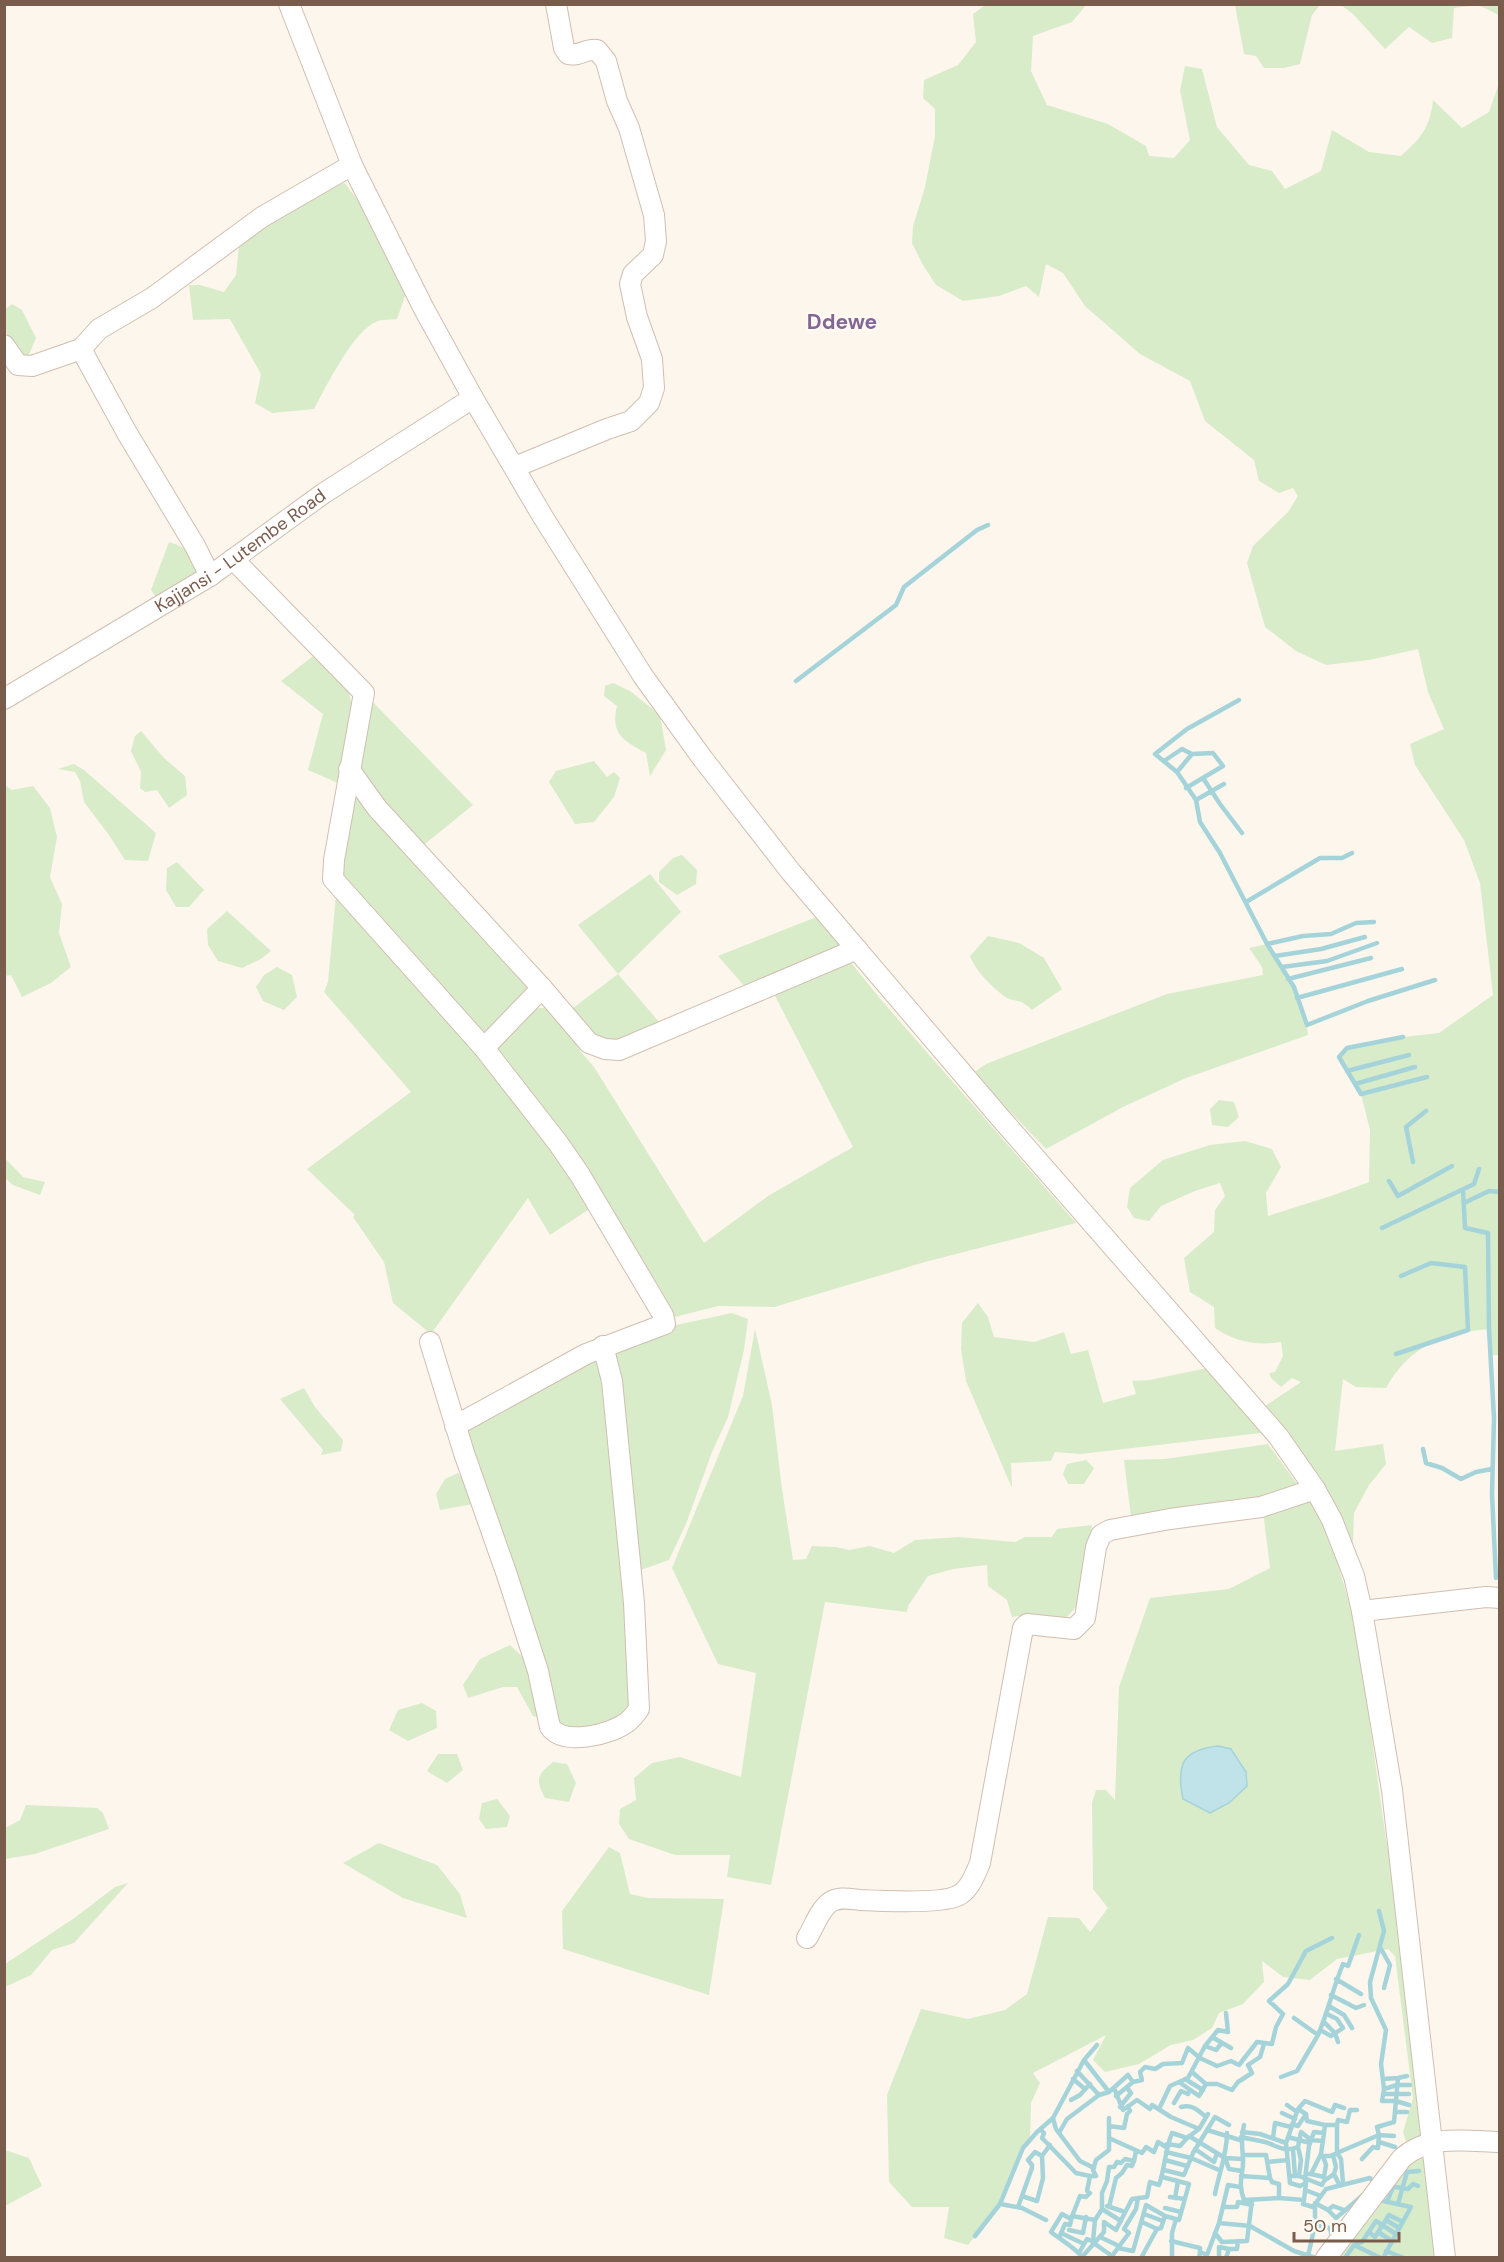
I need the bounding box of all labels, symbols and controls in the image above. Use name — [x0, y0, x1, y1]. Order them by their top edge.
district label: Ddewe — [807, 308, 877, 336]
street label: Kajjansi - Lutembe Road — [150, 484, 331, 618]
scale bar — [1294, 2205, 1399, 2243]
text: 50 m — [1303, 2214, 1347, 2238]

